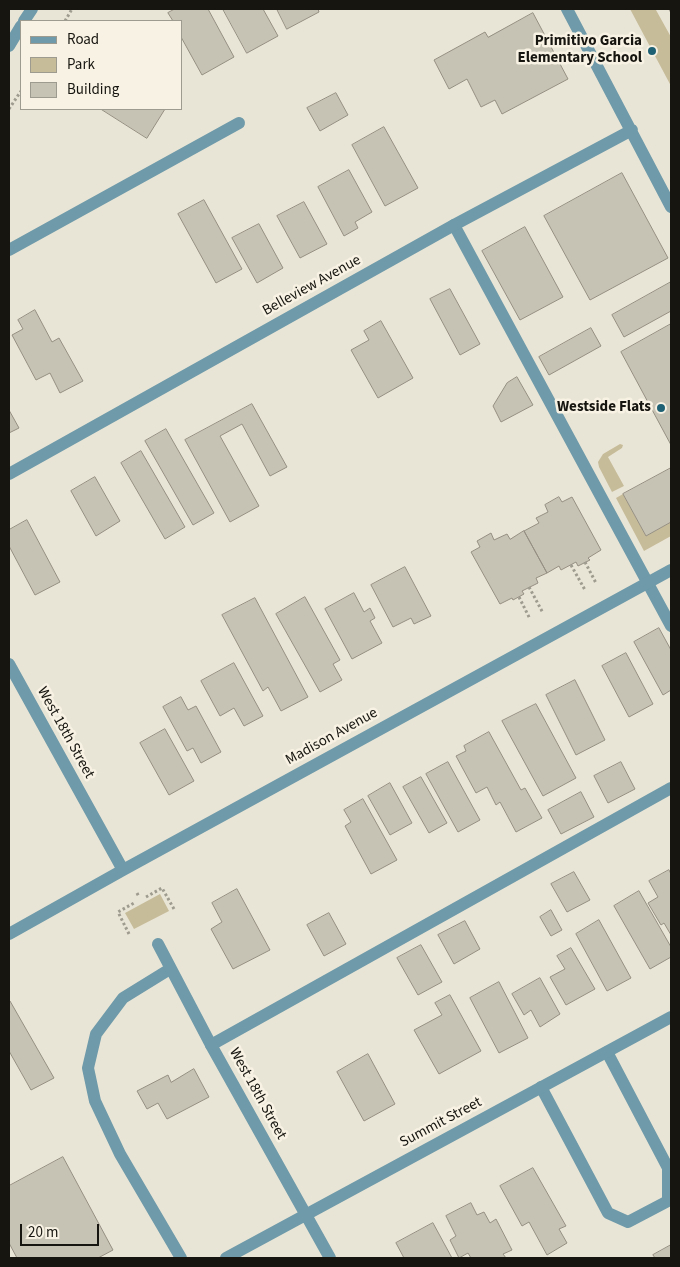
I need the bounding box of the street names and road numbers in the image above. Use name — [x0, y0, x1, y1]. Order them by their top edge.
street label: Belleview Avenue — [260, 252, 364, 320]
street label: West 18th Street — [32, 684, 98, 782]
street label: Madison Avenue — [283, 704, 381, 770]
street label: West 18th Street — [224, 1045, 290, 1143]
street label: Summit Street — [397, 1094, 485, 1152]

